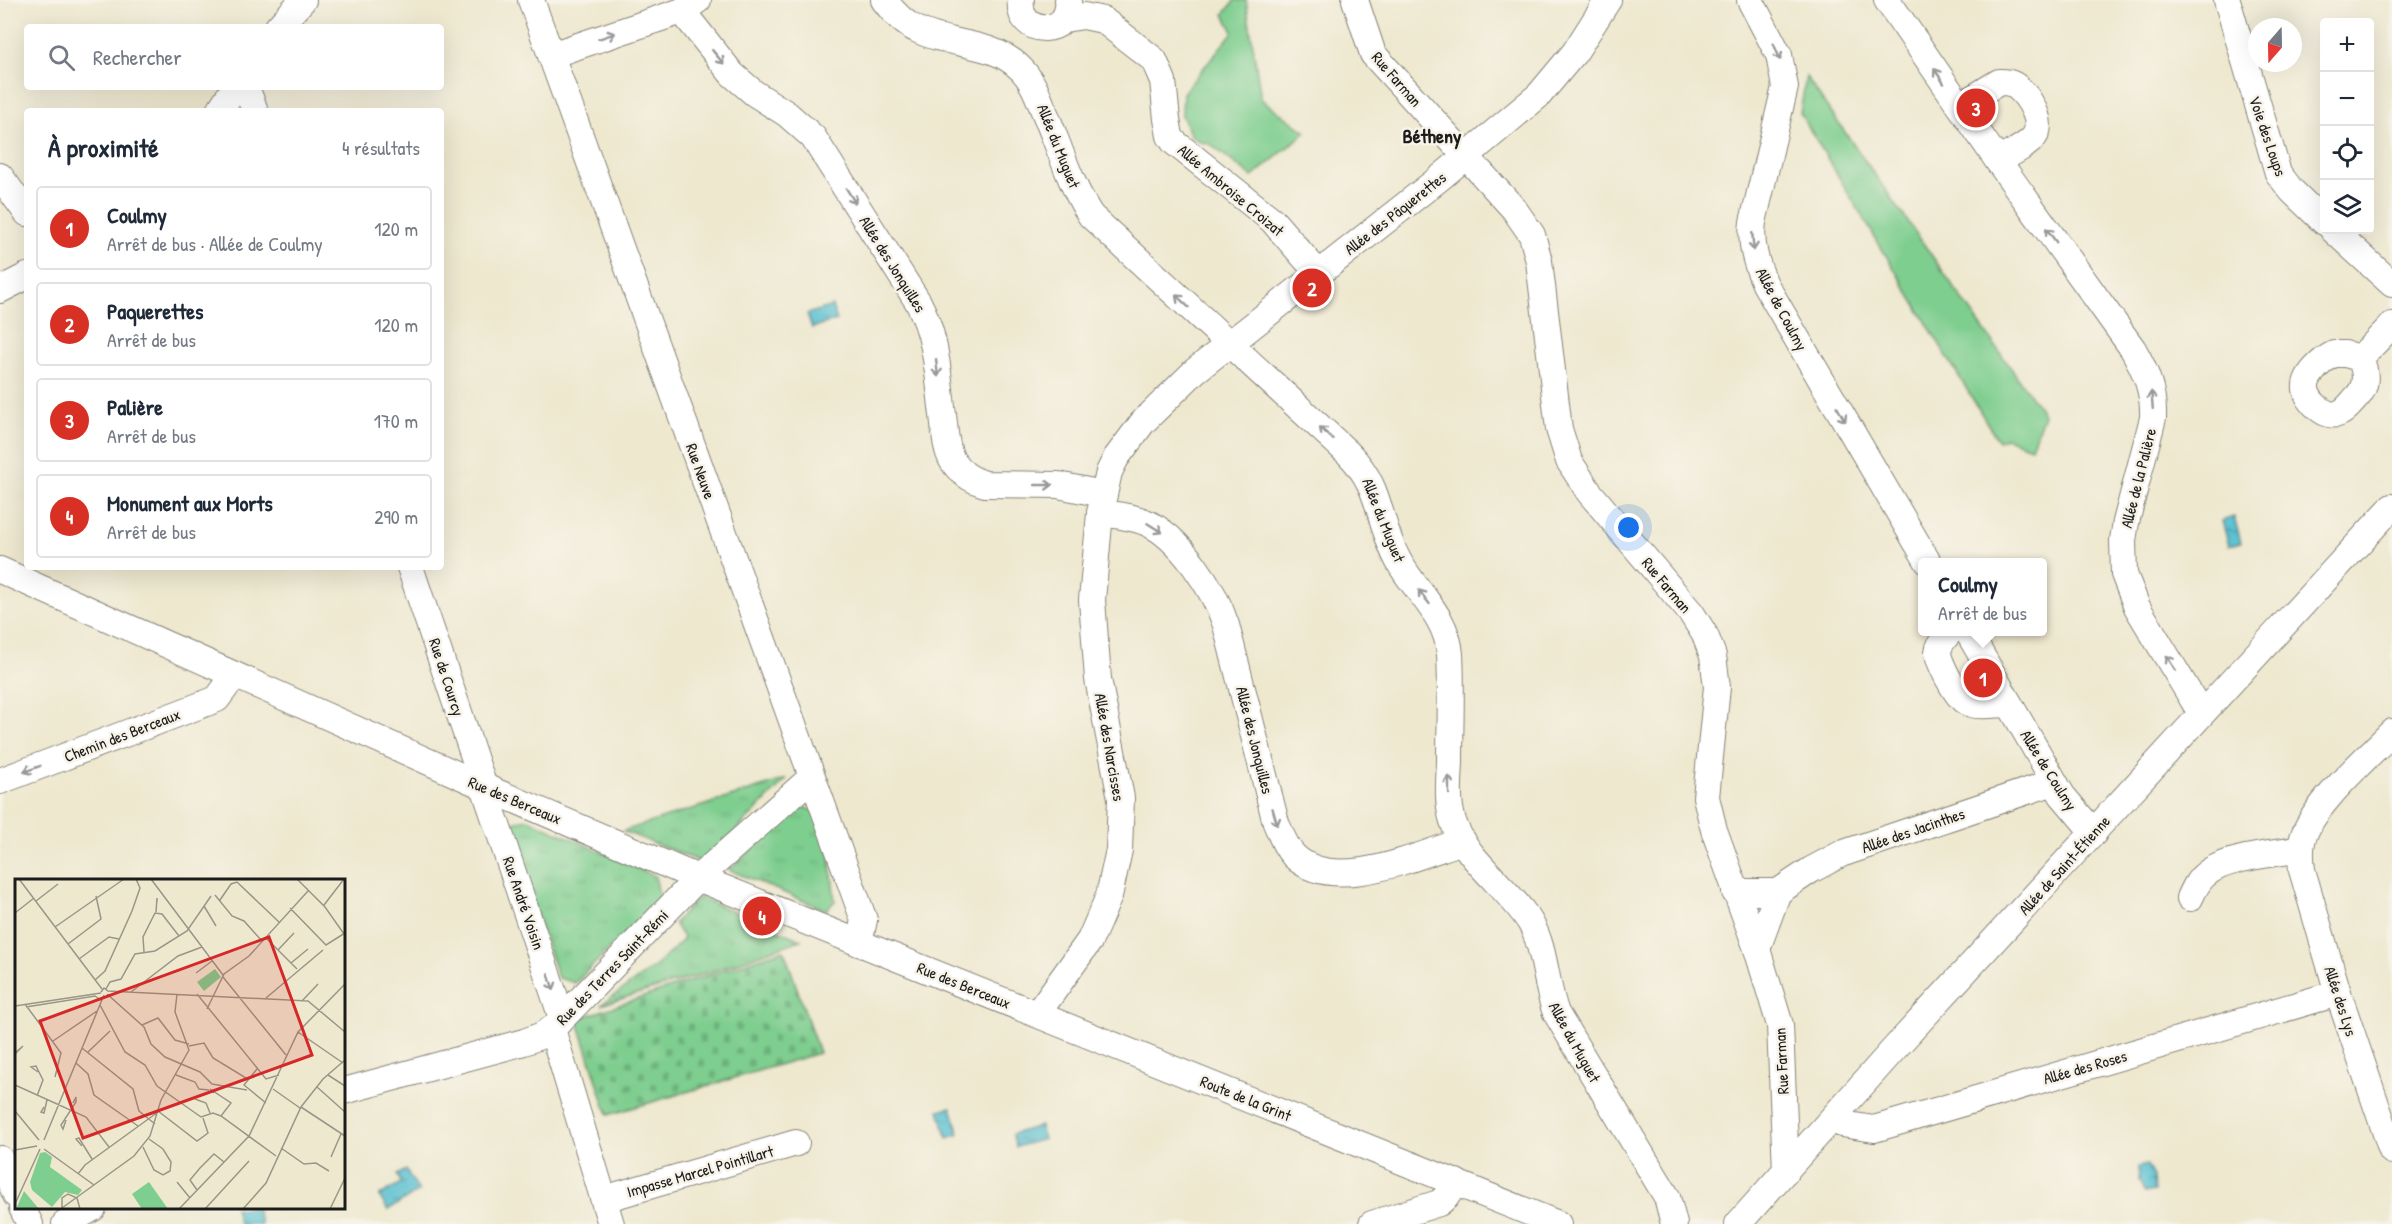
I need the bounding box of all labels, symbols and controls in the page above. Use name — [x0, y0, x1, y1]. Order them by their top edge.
north arrow — [2248, 18, 2302, 72]
map controls — [2320, 18, 2374, 234]
button: + — [2320, 18, 2374, 72]
search box — [24, 24, 444, 90]
one-way arrow — [597, 30, 616, 41]
icon: search — [45, 41, 78, 74]
text: Rechercher — [93, 42, 182, 72]
one-way arrow — [1773, 42, 1784, 60]
street label: Rue Farman — [1367, 47, 1427, 111]
one-way arrow — [711, 49, 724, 65]
one-way arrow — [1933, 68, 1945, 84]
button: − — [2320, 72, 2374, 126]
pin: 3 — [1956, 86, 1996, 130]
street label: Voie des Loups — [2244, 93, 2292, 179]
street label: Allée du Muguet — [1032, 101, 1086, 192]
district label: Bétheny — [1403, 122, 1462, 150]
button: locate — [2320, 126, 2374, 180]
text: À proximité — [48, 130, 159, 165]
text: 4 résultats — [342, 134, 420, 161]
street label: Allée Ambroise Croizat — [1173, 139, 1289, 241]
street label: Allée des Pâquerettes — [1339, 166, 1451, 260]
button: layers — [2320, 180, 2374, 234]
one-way arrow — [844, 187, 857, 204]
text: Coulmy — [107, 200, 167, 230]
street label: Allée des Jonquilles — [855, 212, 931, 316]
text: 1 — [66, 215, 73, 242]
text: 120 m — [374, 215, 418, 242]
one-way arrow — [2045, 228, 2057, 244]
text: Arrêt de bus · Allée de Coulmy — [107, 230, 323, 257]
one-way arrow — [1748, 231, 1759, 251]
street label: Allée de Coulmy — [1751, 264, 1813, 355]
pin: 2 — [1292, 266, 1332, 310]
one-way arrow — [1175, 295, 1190, 309]
text: Paquerettes — [107, 296, 204, 326]
text: 2 — [65, 311, 74, 338]
text: 120 m — [374, 311, 418, 338]
text: Arrêt de bus — [107, 326, 196, 353]
one-way arrow — [932, 357, 943, 377]
one-way arrow — [2146, 390, 2157, 410]
text: Palière — [107, 392, 163, 422]
one-way arrow — [1835, 405, 1847, 422]
text: 3 — [65, 407, 74, 434]
text: 170 m — [374, 407, 418, 434]
text: Arrêt de bus — [107, 422, 196, 449]
street label: Allée de la Palière — [2115, 425, 2161, 530]
one-way arrow — [1318, 426, 1333, 440]
street label: Rue Neuve — [681, 440, 721, 502]
street label: Allée du Muguet — [1357, 475, 1411, 566]
one-way arrow — [1033, 479, 1053, 491]
text: Monument aux Morts — [107, 488, 273, 518]
text: 4 — [66, 503, 73, 530]
text: 290 m — [374, 503, 418, 530]
your location — [1614, 513, 1643, 542]
text: Arrêt de bus — [107, 518, 196, 545]
one-way arrow — [1147, 521, 1164, 534]
street label: Rue Farman — [1637, 552, 1697, 618]
popup — [1918, 558, 2047, 636]
text: Coulmy — [1938, 569, 1998, 599]
one-way arrow — [1418, 589, 1431, 605]
text: Arrêt de bus — [1938, 599, 2027, 626]
street label: Rue de Courcy — [424, 635, 470, 719]
one-way arrow — [2164, 655, 2176, 672]
pin: 1 — [1964, 656, 2002, 700]
street label: Allée des Jonquilles — [1231, 684, 1279, 796]
street label: Allée des Narcisses — [1090, 691, 1130, 803]
street label: Chemin des Berceaux — [61, 703, 183, 767]
street label: Allée de Coulmy — [2016, 726, 2083, 815]
one-way arrow — [24, 764, 42, 775]
street label: Rue des Berceaux — [465, 770, 565, 830]
one-way arrow — [1443, 776, 1455, 796]
street label: Allée des Jacinthes — [1859, 802, 1967, 858]
one-way arrow — [1270, 807, 1281, 826]
street label: Allée de Saint-Étienne — [2013, 810, 2115, 920]
street label: Rue André Voisin — [498, 853, 550, 953]
inset map — [15, 879, 345, 1209]
pin: 4 — [742, 894, 782, 938]
street label: Rue des Terres Saint-Rémi — [551, 904, 673, 1030]
street label: Rue des Berceaux — [914, 956, 1014, 1014]
street label: Allée des Lys — [2319, 963, 2363, 1039]
one-way arrow — [546, 972, 557, 991]
street label: Allée du Muguet — [1544, 998, 1606, 1087]
street label: Rue Farman — [1768, 1027, 1794, 1095]
street label: Allée des Roses — [2041, 1045, 2129, 1089]
street label: Route de la Grint — [1197, 1070, 1295, 1126]
street label: Impasse Marcel Pointillart — [624, 1139, 776, 1202]

